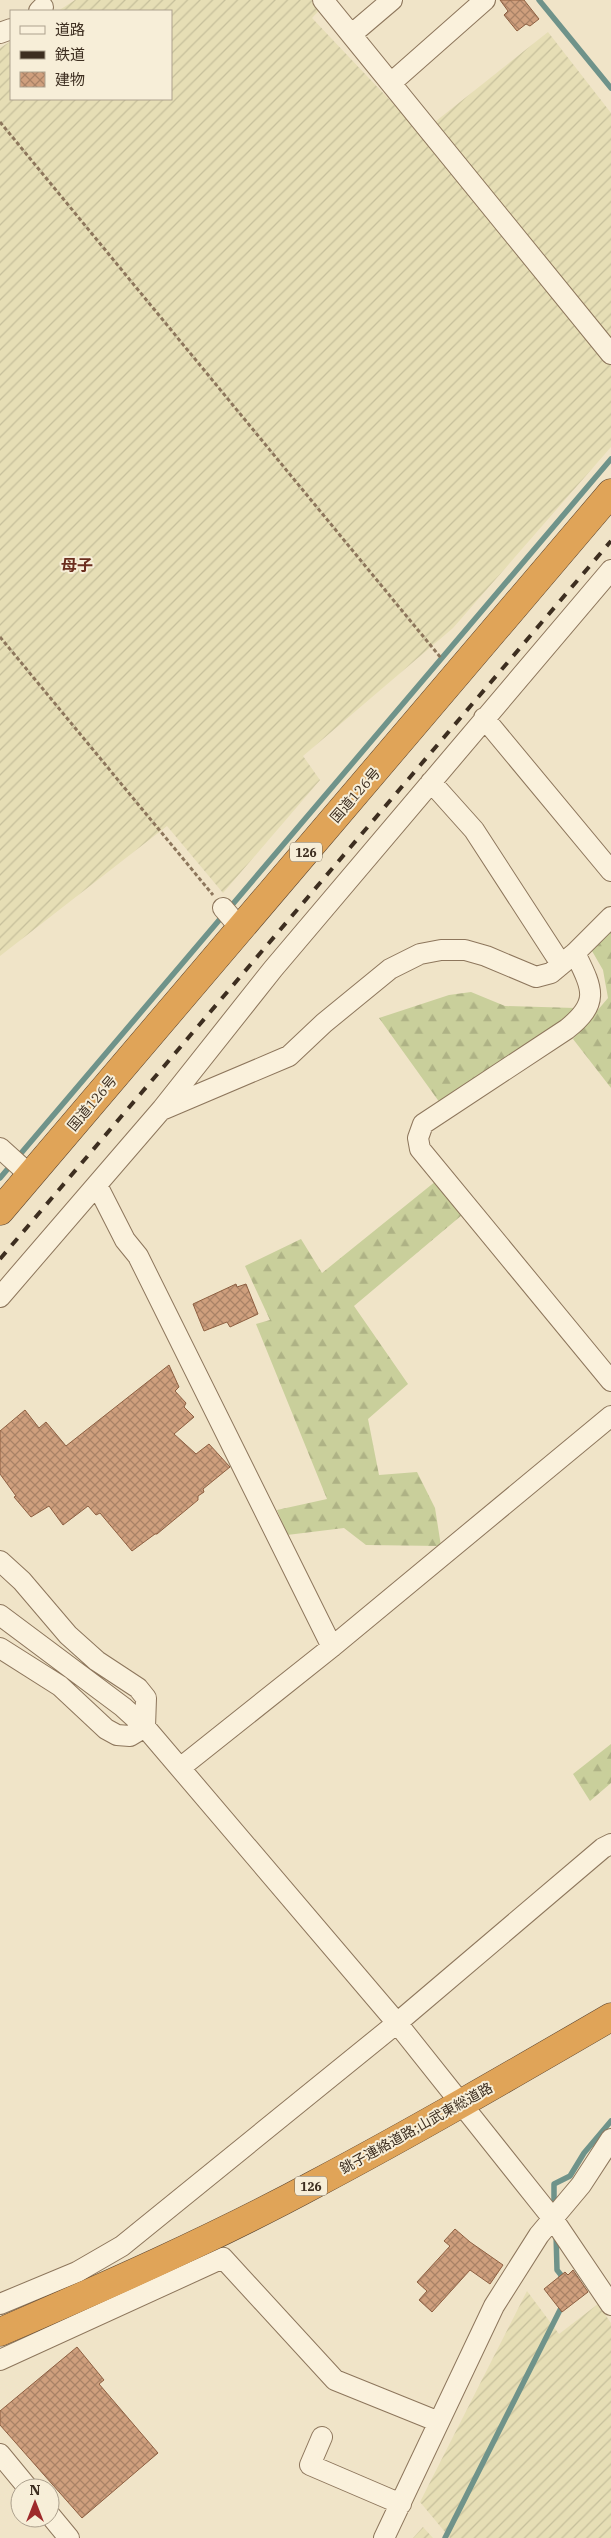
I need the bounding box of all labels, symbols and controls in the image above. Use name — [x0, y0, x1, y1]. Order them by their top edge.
legend — [10, 10, 172, 100]
text: 道路 — [55, 20, 85, 39]
text: 鉄道 — [55, 45, 85, 64]
text: 建物 — [55, 70, 85, 89]
district label: 母子 — [61, 555, 93, 575]
street label: 国道126号 — [326, 764, 384, 826]
road number: 126 — [290, 842, 322, 862]
street label: 国道126号 — [64, 1071, 120, 1135]
street label: 銚子連絡道路;山武東総道路 — [336, 2078, 496, 2178]
road number: 126 — [295, 2176, 327, 2196]
north arrow — [10, 2478, 60, 2528]
text: N — [29, 2481, 41, 2499]

